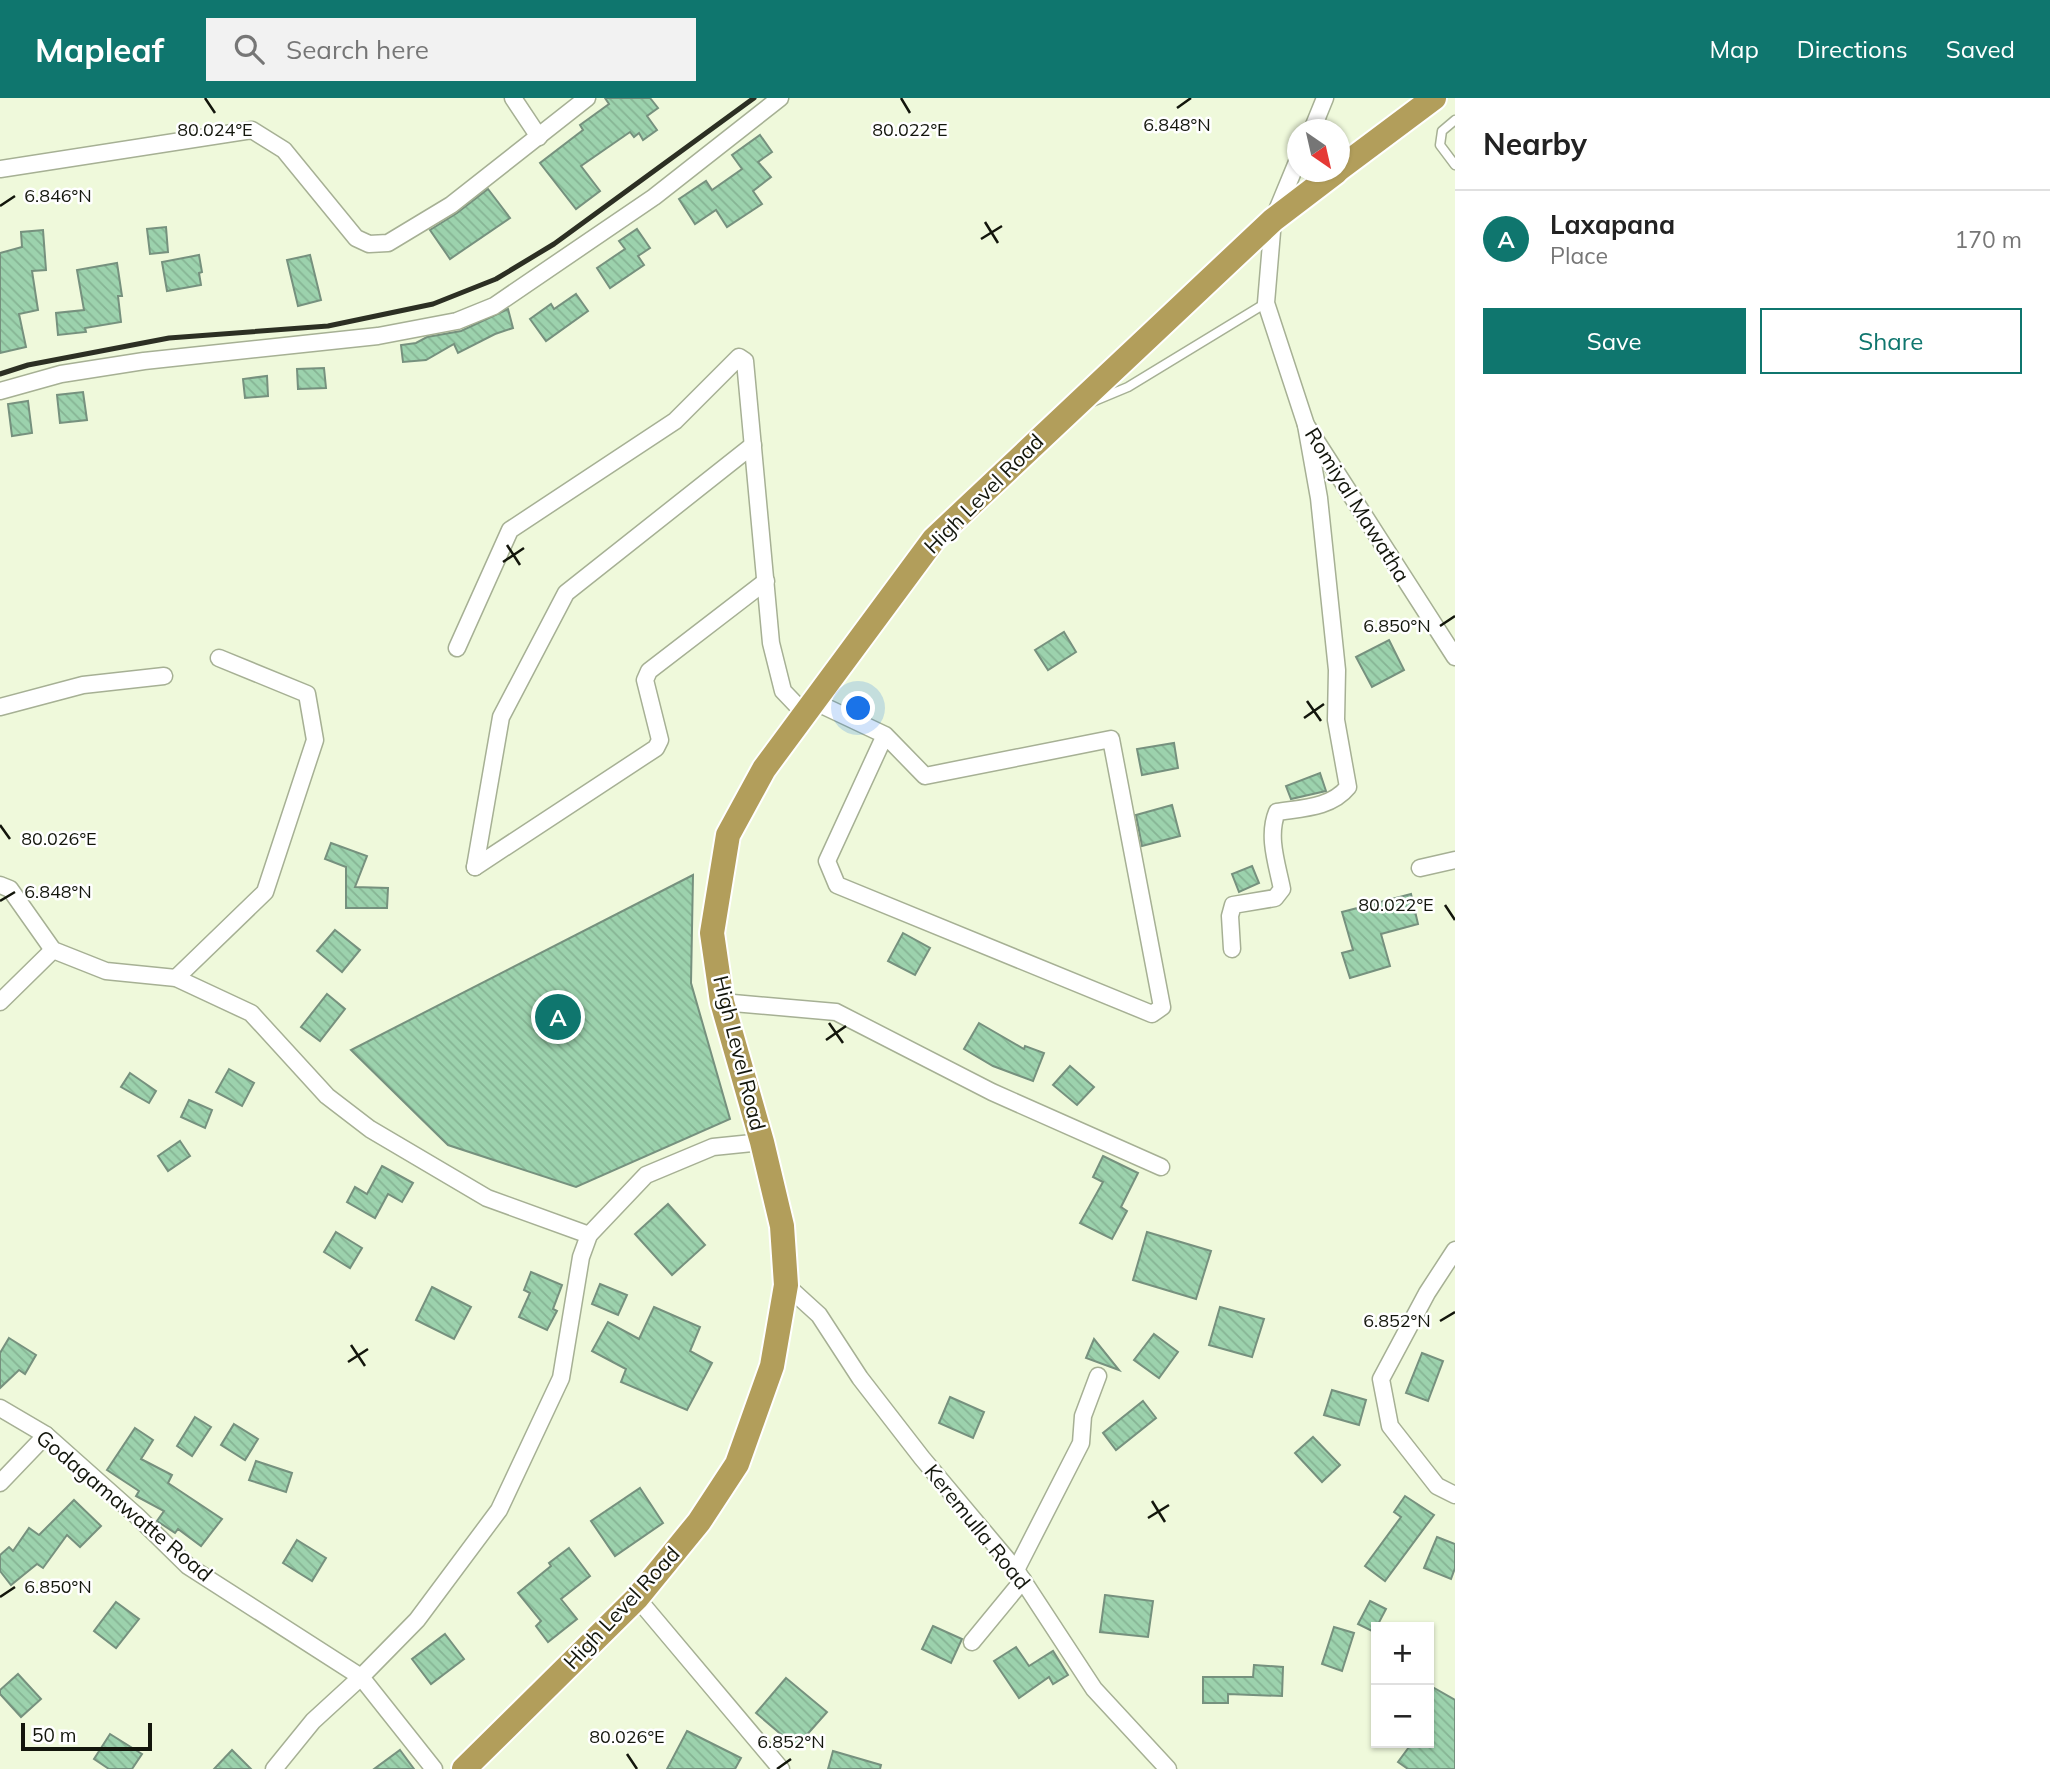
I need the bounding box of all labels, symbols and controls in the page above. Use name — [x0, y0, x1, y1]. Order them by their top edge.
search box — [206, 18, 696, 81]
text: Mapleaf — [35, 29, 164, 70]
icon: search — [230, 30, 268, 68]
text: Search here — [286, 33, 429, 66]
text: Map — [1709, 34, 1759, 64]
text: Directions — [1797, 34, 1908, 64]
text: Saved — [1946, 34, 2015, 64]
text: 6.848°N — [1143, 113, 1211, 136]
text: 80.024°E — [177, 118, 253, 141]
text: 80.022°E — [872, 118, 948, 141]
north arrow — [1287, 119, 1350, 182]
text: Nearby — [1483, 125, 1587, 163]
text: 6.846°N — [24, 184, 92, 207]
text: Laxapana — [1550, 208, 1675, 241]
text: A — [1497, 225, 1515, 254]
text: 170 m — [1954, 225, 2022, 254]
text: Place — [1550, 241, 1608, 270]
button: Save — [1483, 308, 1746, 374]
button: Share — [1760, 308, 2022, 374]
street label: Romiyal Mawatha — [1300, 422, 1416, 586]
street label: High Level Road — [918, 428, 1049, 559]
text: 6.850°N — [1363, 614, 1431, 637]
your location — [841, 691, 875, 725]
text: 80.026°E — [21, 827, 97, 850]
text: 6.848°N — [24, 880, 92, 903]
text: 80.022°E — [1358, 893, 1434, 916]
street label: High Level Road — [708, 973, 772, 1133]
pin: A — [535, 991, 581, 1043]
text: 6.852°N — [1363, 1309, 1431, 1332]
street label: Godagamawatte Road — [31, 1424, 218, 1587]
street label: Keremulla Road — [919, 1459, 1036, 1594]
street label: High Level Road — [558, 1540, 685, 1674]
text: 6.850°N — [24, 1575, 92, 1598]
map controls — [1371, 1622, 1434, 1748]
button: + — [1371, 1622, 1434, 1685]
button: − — [1371, 1685, 1434, 1748]
scale bar — [21, 1720, 152, 1752]
text: 50 m — [32, 1723, 76, 1747]
text: 80.026°E — [589, 1725, 665, 1748]
text: 6.852°N — [757, 1730, 825, 1753]

